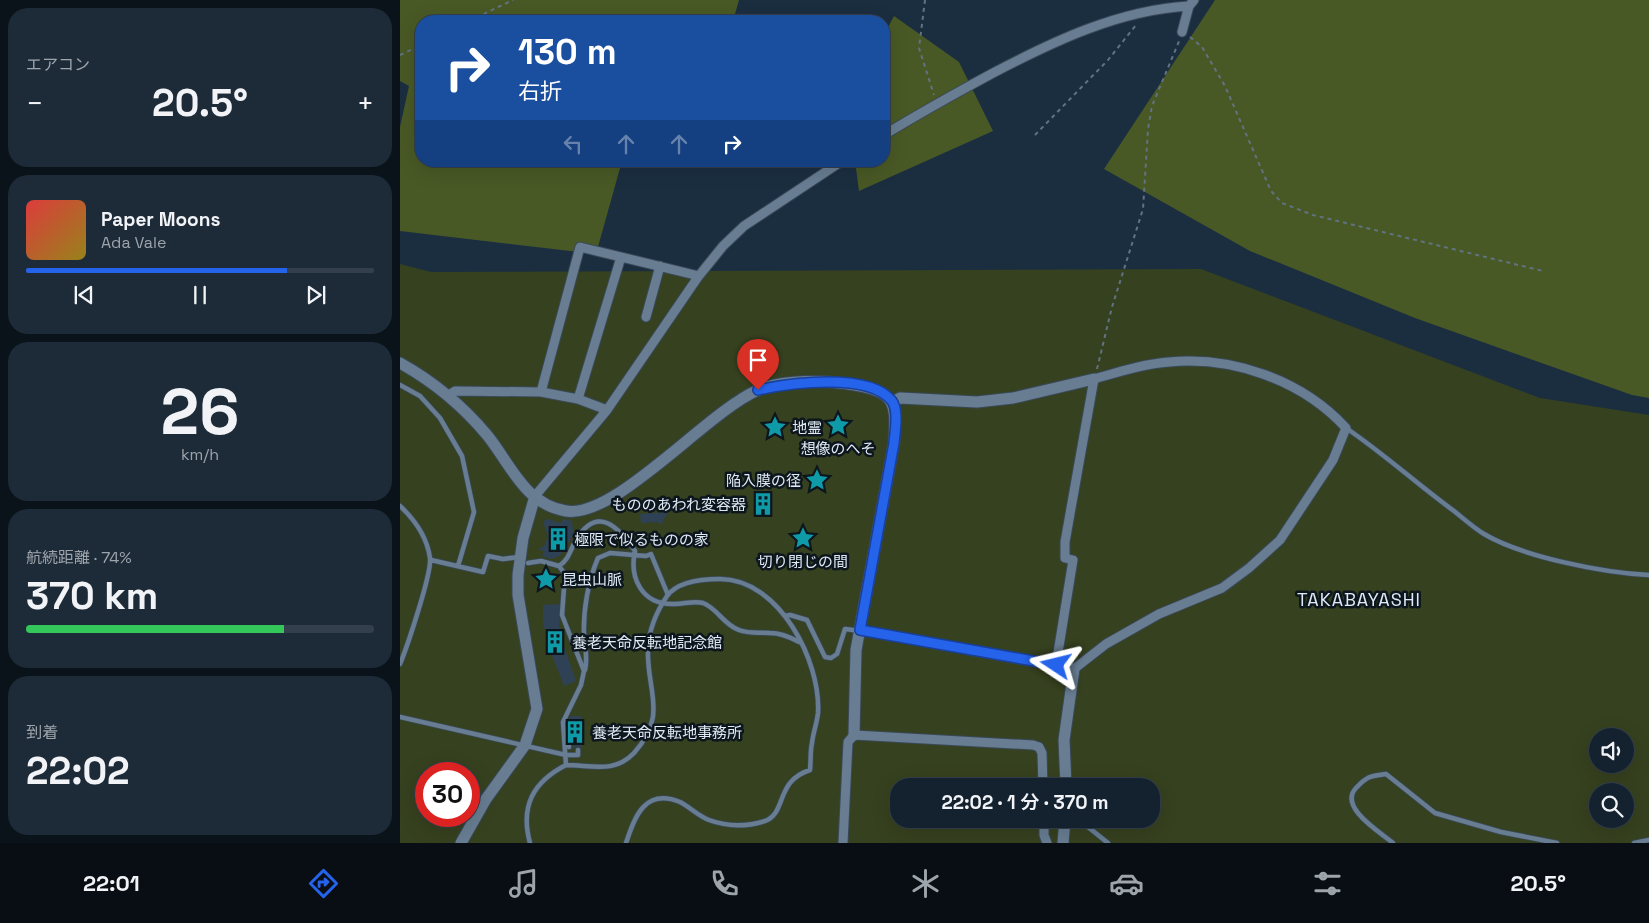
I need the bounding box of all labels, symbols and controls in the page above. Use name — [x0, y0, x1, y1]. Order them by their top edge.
text: 130 m — [518, 30, 617, 74]
icon: right — [435, 35, 500, 100]
text: エアコン — [26, 54, 90, 75]
text: 右折 — [518, 77, 562, 105]
text: 20.5° — [152, 79, 248, 127]
text: − — [26, 85, 43, 121]
text: + — [357, 85, 374, 121]
icon: left — [559, 130, 587, 158]
icon: ahead — [612, 130, 640, 158]
icon: ahead — [665, 130, 693, 158]
icon: right — [718, 130, 746, 158]
text: Paper Moons — [101, 207, 220, 232]
text: Ada Vale — [101, 232, 166, 253]
icon: previous — [70, 281, 98, 309]
icon: pause — [186, 281, 214, 309]
icon: next — [302, 281, 330, 309]
pin — [737, 339, 779, 390]
icon: arrive — [744, 346, 772, 374]
text: 26 — [161, 370, 239, 453]
place icon: 想像のへそ — [825, 412, 851, 438]
place icon: 地霊 — [762, 414, 788, 440]
place label: 地霊 — [792, 418, 822, 437]
place label: 想像のへそ — [800, 439, 876, 458]
text: km/h — [181, 444, 219, 465]
place icon: 陥入膜の径 — [804, 467, 830, 493]
place label: 陥入膜の径 — [726, 471, 801, 490]
building icon: もののあわれ変容器 — [750, 491, 776, 517]
place label: もののあわれ変容器 — [612, 495, 746, 514]
place icon: 切り閉じの間 — [790, 525, 816, 551]
building icon: 極限で似るものの家 — [545, 526, 571, 552]
place label: 極限で似るものの家 — [574, 530, 709, 549]
text: 航続距離 · 74% — [26, 547, 132, 568]
place label: 切り閉じの間 — [758, 552, 848, 571]
place icon: 昆虫山脈 — [533, 566, 559, 592]
place label: 昆虫山脈 — [562, 570, 622, 589]
text: 370 km — [26, 572, 158, 620]
district label: TAKABAYASHI — [1297, 588, 1421, 611]
building icon: 養老天命反転地記念館 — [542, 629, 568, 655]
place label: 養老天命反転地記念館 — [572, 633, 722, 652]
position arrow — [1029, 638, 1081, 690]
building icon: 養老天命反転地事務所 — [562, 719, 588, 745]
text: 到着 — [26, 722, 58, 743]
place label: 養老天命反転地事務所 — [592, 723, 742, 742]
map controls — [1589, 728, 1634, 828]
button: sound — [1589, 728, 1634, 773]
text: 22:02 — [26, 747, 130, 795]
speed limit sign: 30 — [415, 762, 480, 827]
button: search — [1589, 783, 1634, 828]
text: 22:02 · 1 分 · 370 m — [941, 790, 1109, 815]
icon: directions — [306, 866, 341, 901]
icon: music — [506, 866, 541, 901]
icon: phone — [707, 866, 742, 901]
icon: climate — [908, 866, 943, 901]
icon: car — [1109, 866, 1144, 901]
icon: filters — [1310, 866, 1345, 901]
text: 22:01 — [83, 869, 140, 897]
text: 20.5° — [1511, 869, 1566, 897]

